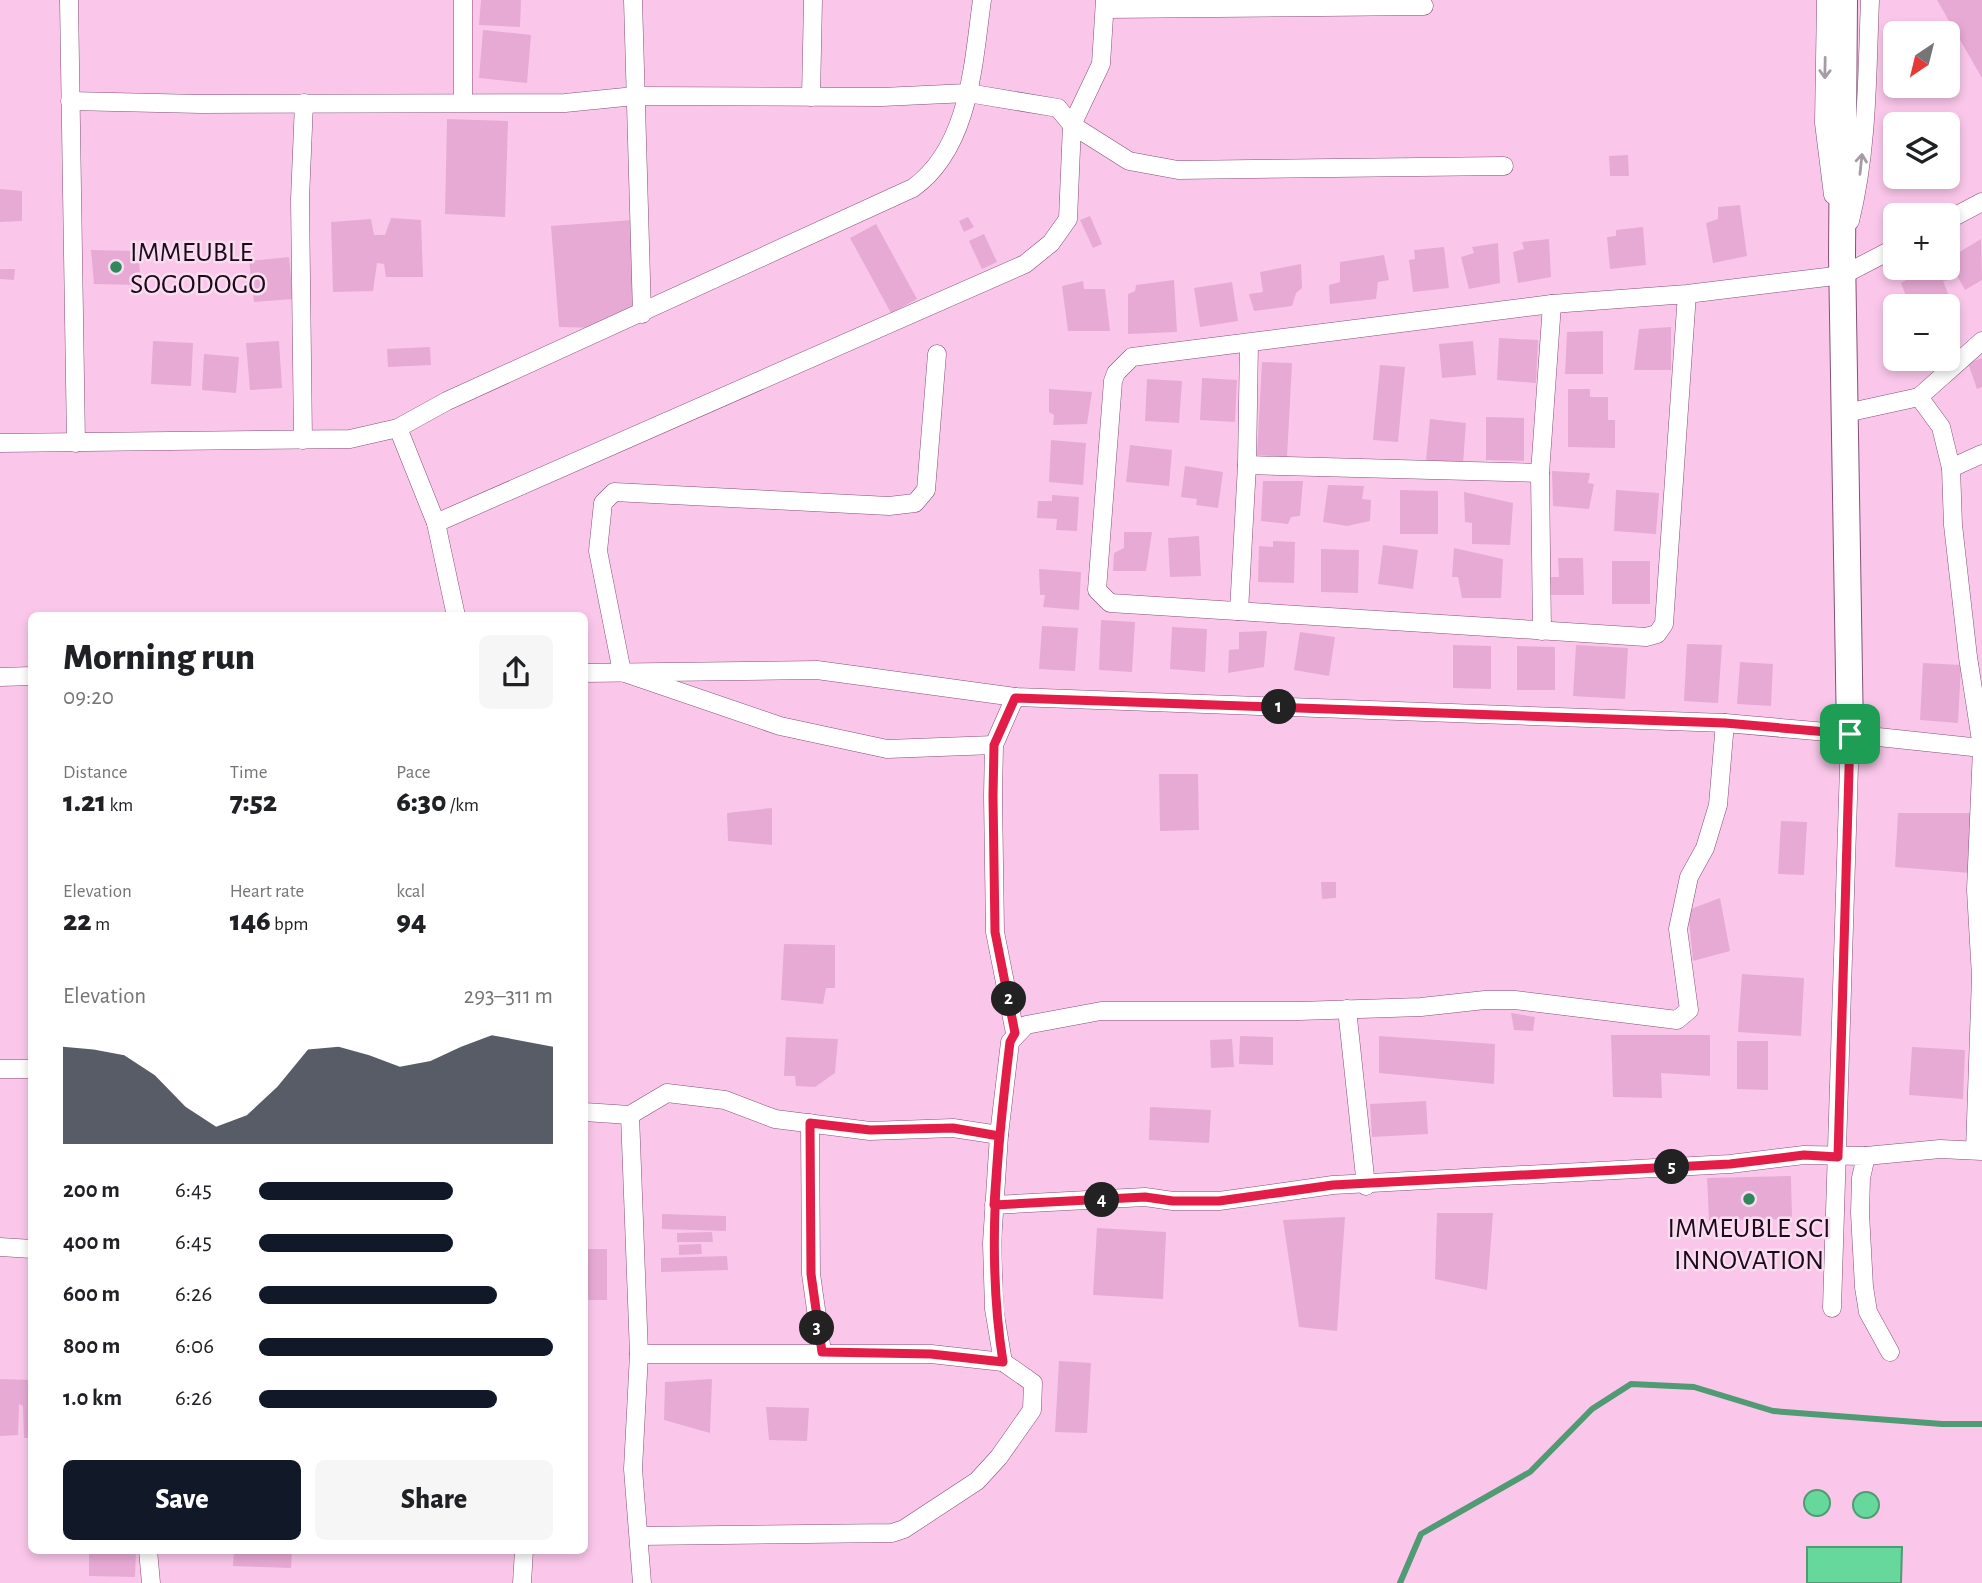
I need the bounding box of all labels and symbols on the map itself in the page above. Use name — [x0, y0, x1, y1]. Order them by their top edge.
north arrow — [1883, 21, 1960, 98]
one-way arrow — [1818, 56, 1832, 79]
one-way arrow — [1855, 153, 1868, 176]
place label: IMMEUBLE SOGODOGO — [130, 239, 266, 299]
marker: IMMEUBLE SOGODOGO — [108, 259, 124, 275]
pin: 1 — [1262, 690, 1296, 724]
pin — [1820, 704, 1880, 764]
pin: 2 — [992, 982, 1026, 1016]
pin: 5 — [1654, 1150, 1690, 1184]
pin: 4 — [1084, 1182, 1120, 1218]
marker: IMMEUBLE SCI INNOVATION — [1741, 1191, 1757, 1207]
place label: IMMEUBLE SCI INNOVATION — [1668, 1215, 1830, 1275]
pin: 3 — [800, 1310, 834, 1346]

